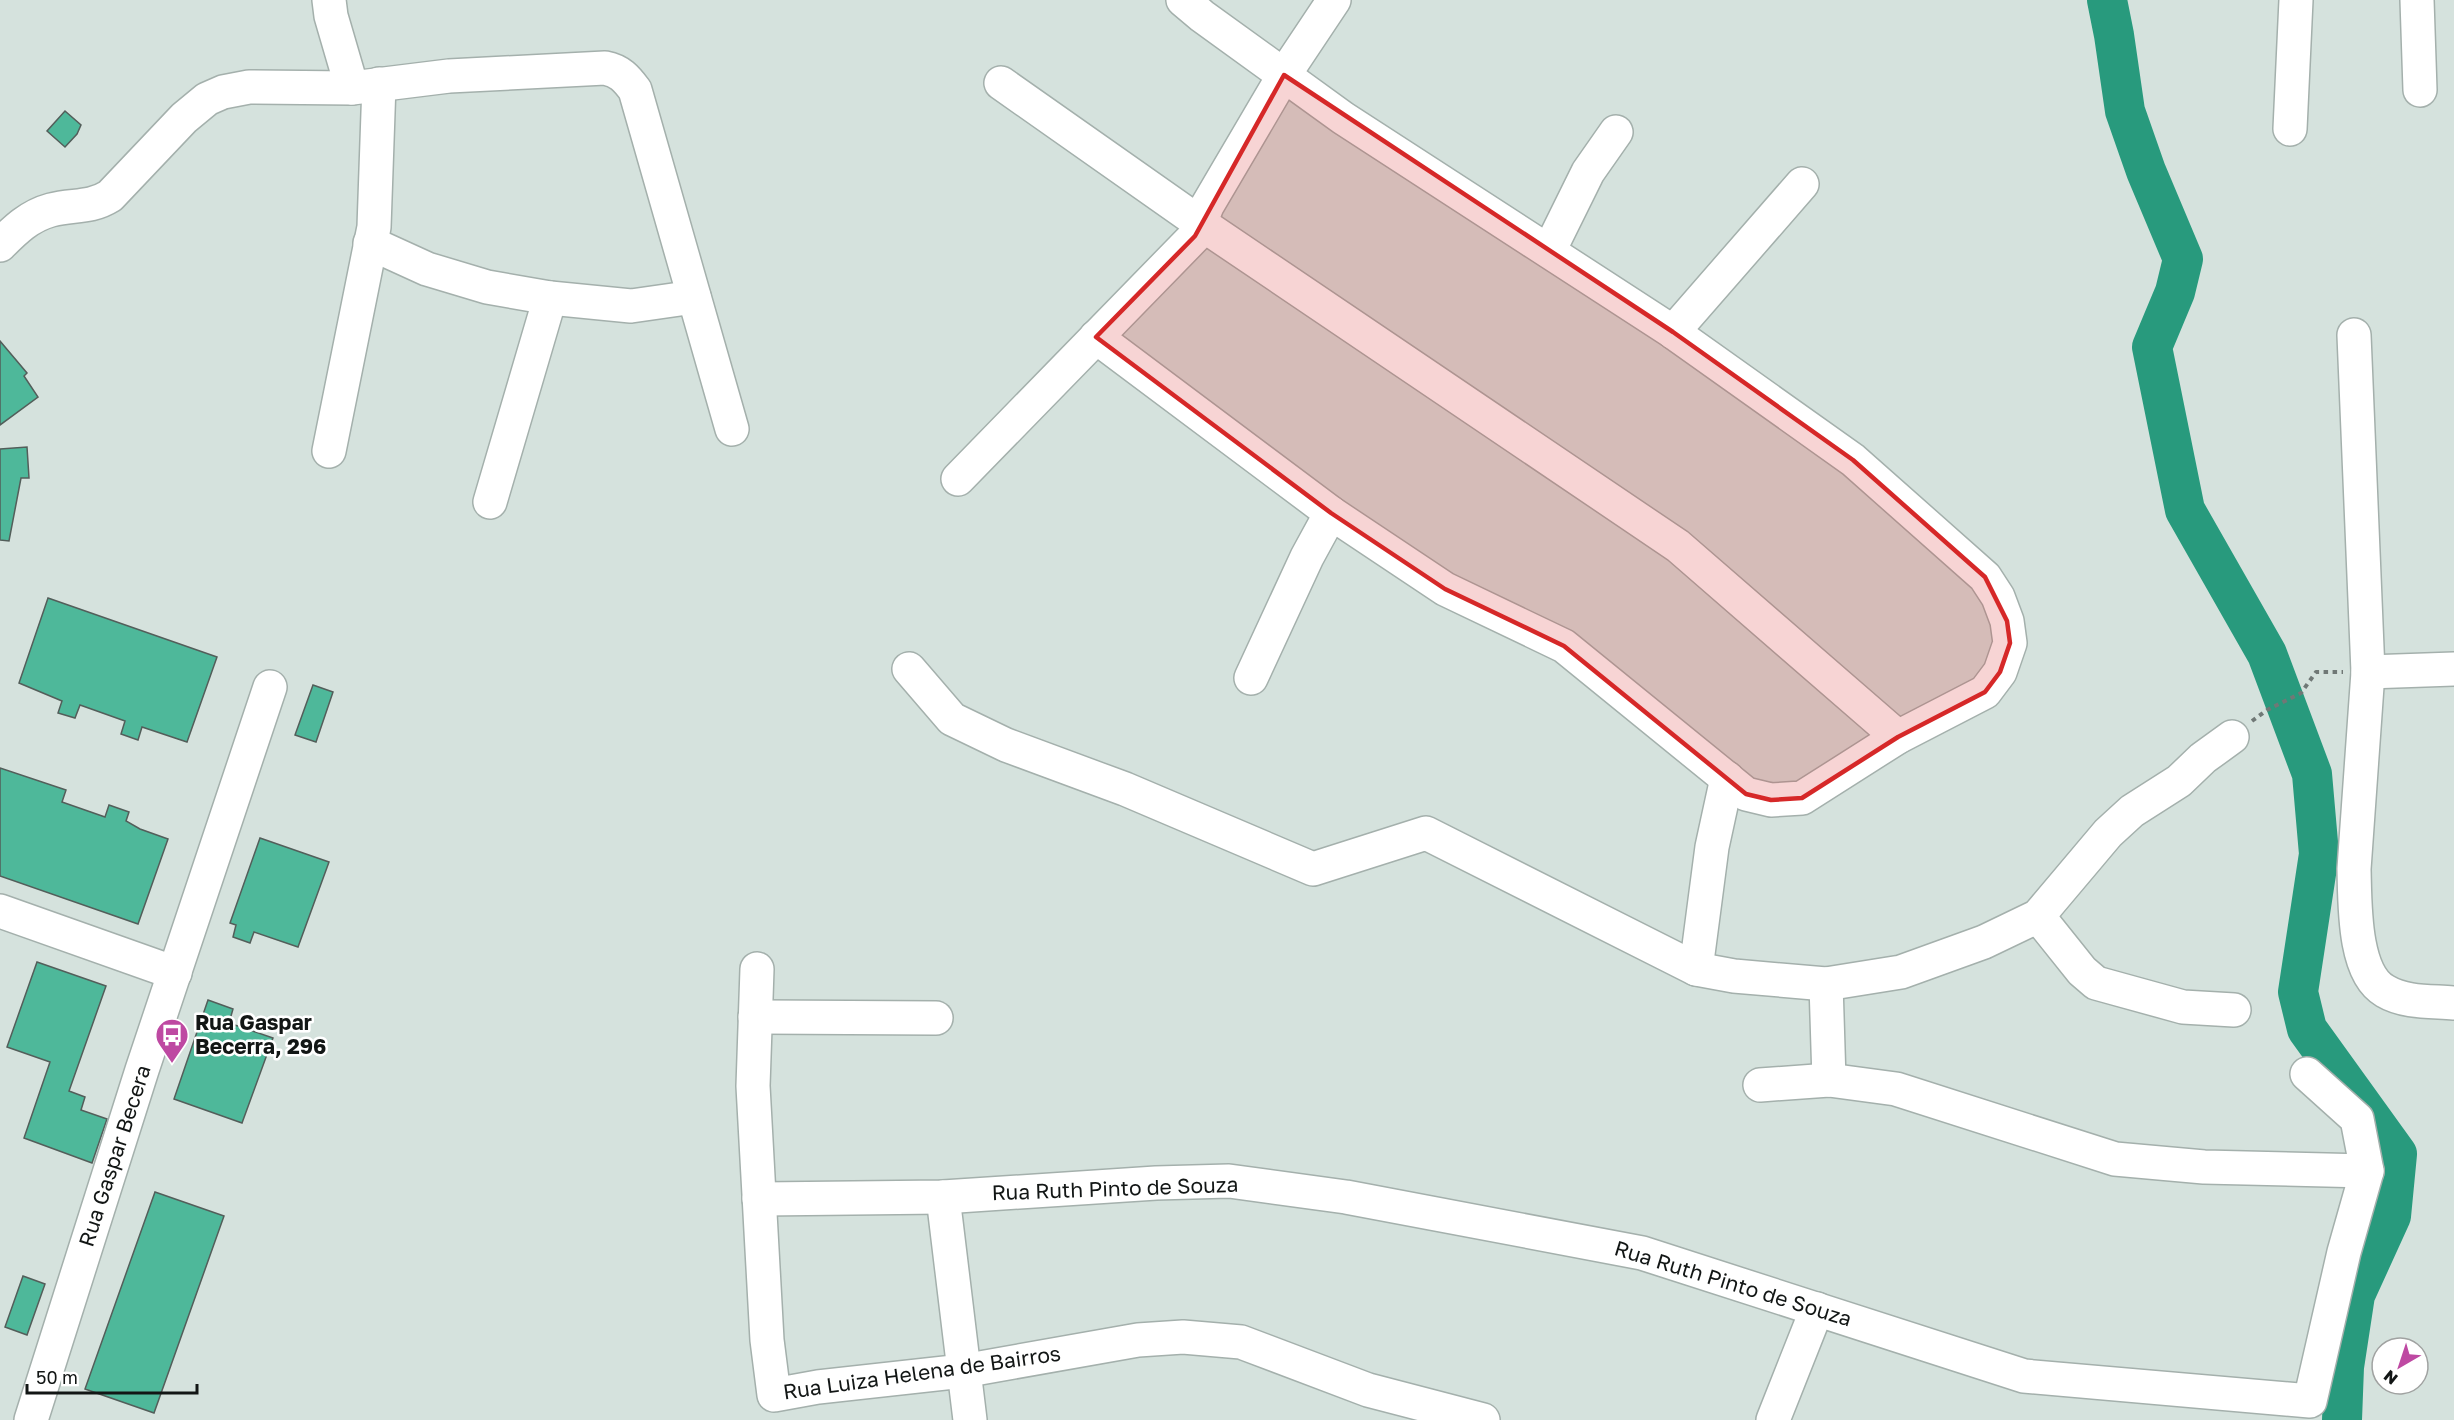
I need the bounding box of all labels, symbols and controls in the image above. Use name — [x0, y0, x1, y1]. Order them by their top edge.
place label: Rua Gaspar Becerra, 296 — [195, 1009, 326, 1059]
bus stop icon: Rua Gaspar Becerra, 296 — [154, 1017, 190, 1064]
street label: Rua Gaspar Becera — [72, 1062, 156, 1250]
street label: Rua Ruth Pinto de Souza — [991, 1171, 1239, 1205]
street label: Rua Ruth Pinto de Souza — [1611, 1235, 1855, 1332]
north arrow — [2370, 1336, 2430, 1396]
street label: Rua Luiza Helena de Bairros — [781, 1340, 1062, 1404]
scale bar — [27, 1357, 196, 1395]
text: 50 m — [36, 1366, 78, 1388]
text: N — [2380, 1366, 2402, 1389]

